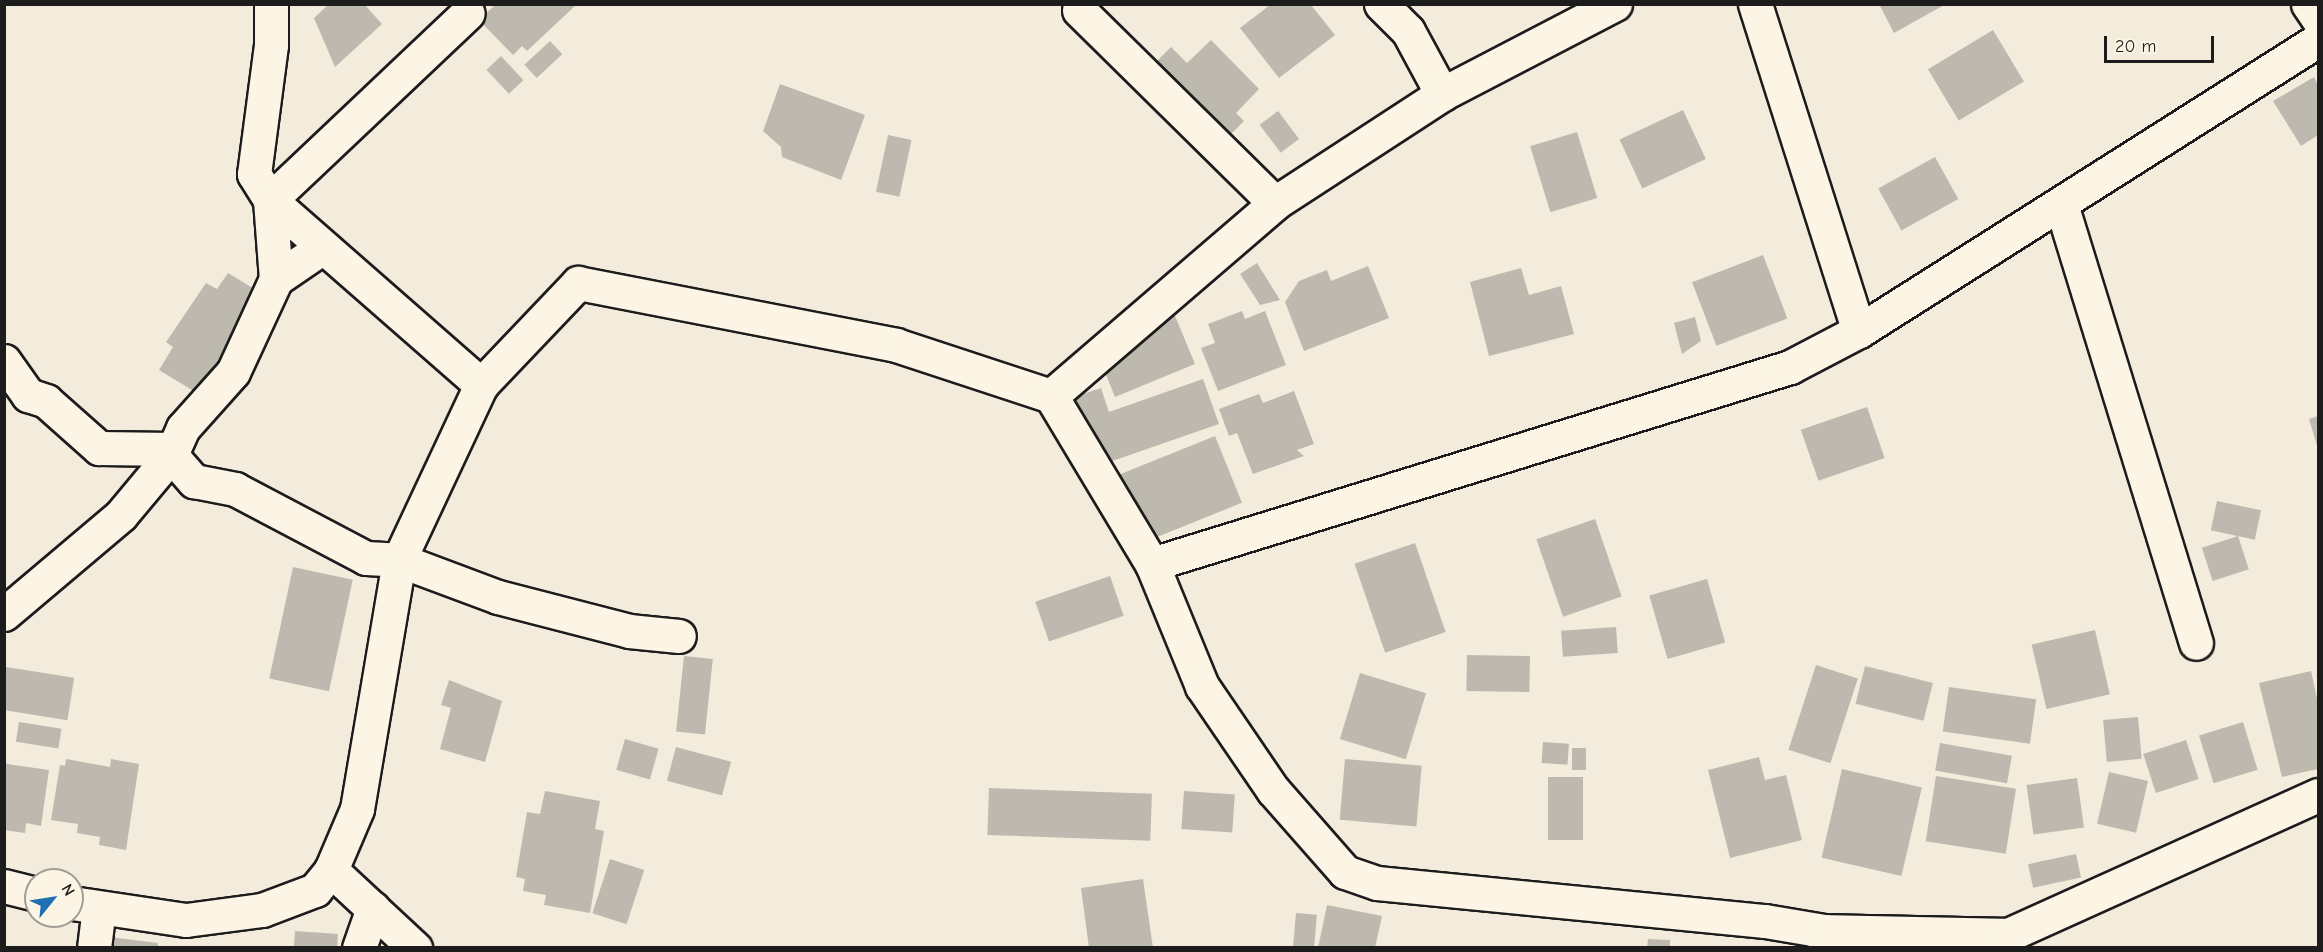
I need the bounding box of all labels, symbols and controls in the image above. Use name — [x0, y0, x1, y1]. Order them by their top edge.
scale bar — [2107, 24, 2216, 62]
text: 20 m — [2115, 36, 2156, 57]
north arrow — [24, 868, 84, 928]
text: N — [57, 881, 78, 899]

